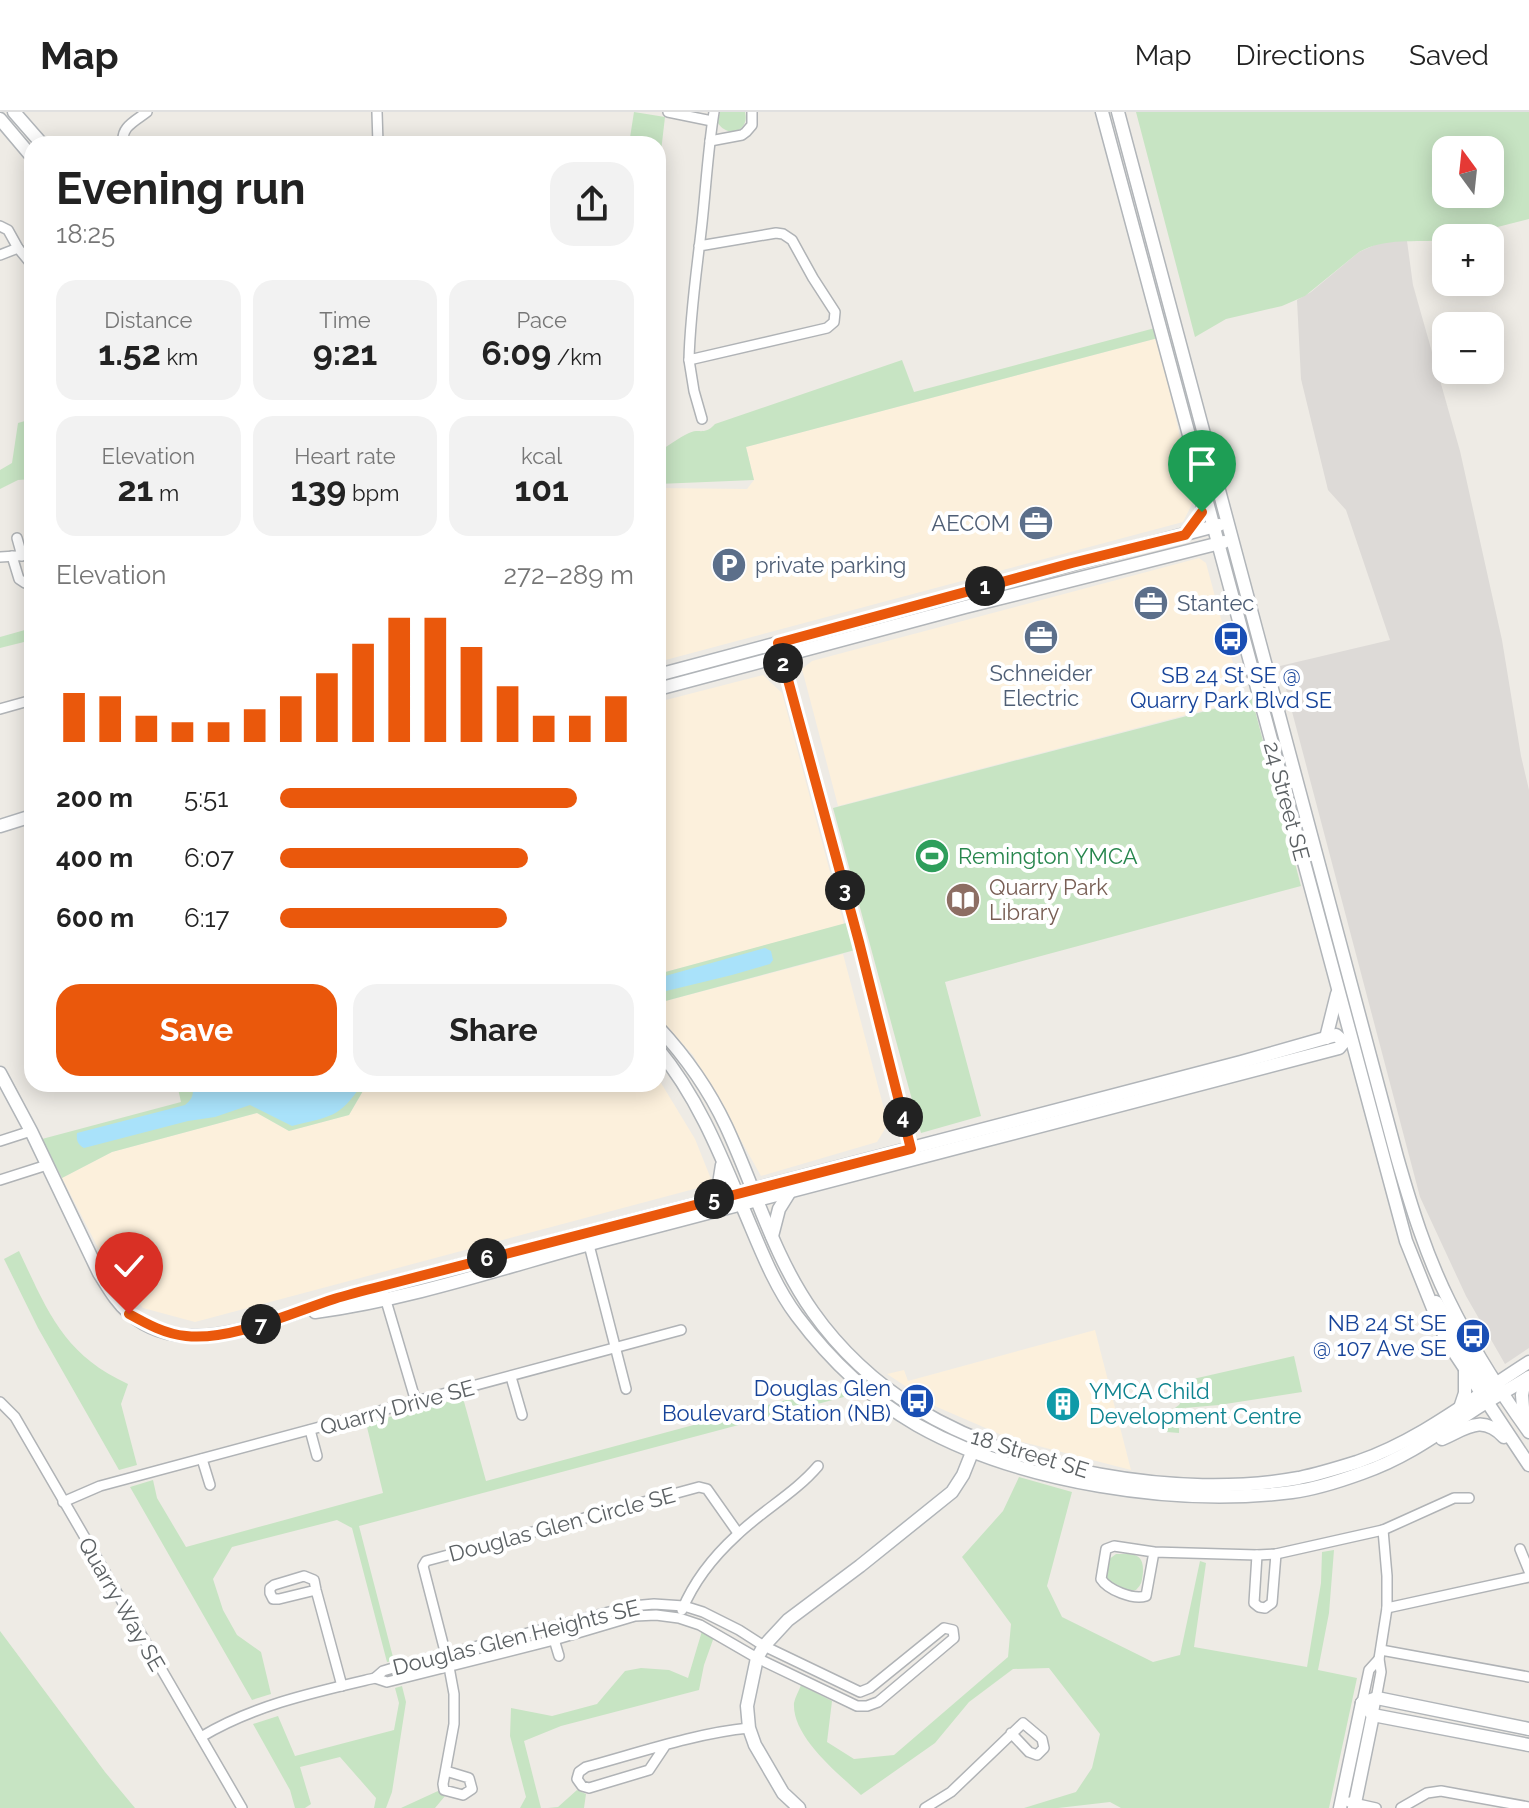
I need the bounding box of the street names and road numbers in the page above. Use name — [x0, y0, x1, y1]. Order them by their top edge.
street label: 24 Street SE — [1259, 738, 1315, 864]
street label: Quarry Drive SE — [317, 1374, 477, 1440]
street label: 18 Street SE — [968, 1423, 1092, 1483]
street label: Douglas Glen Circle SE — [446, 1481, 678, 1567]
street label: Quarry Way SE — [73, 1532, 171, 1676]
street label: Douglas Glen Heights SE — [390, 1594, 642, 1680]

